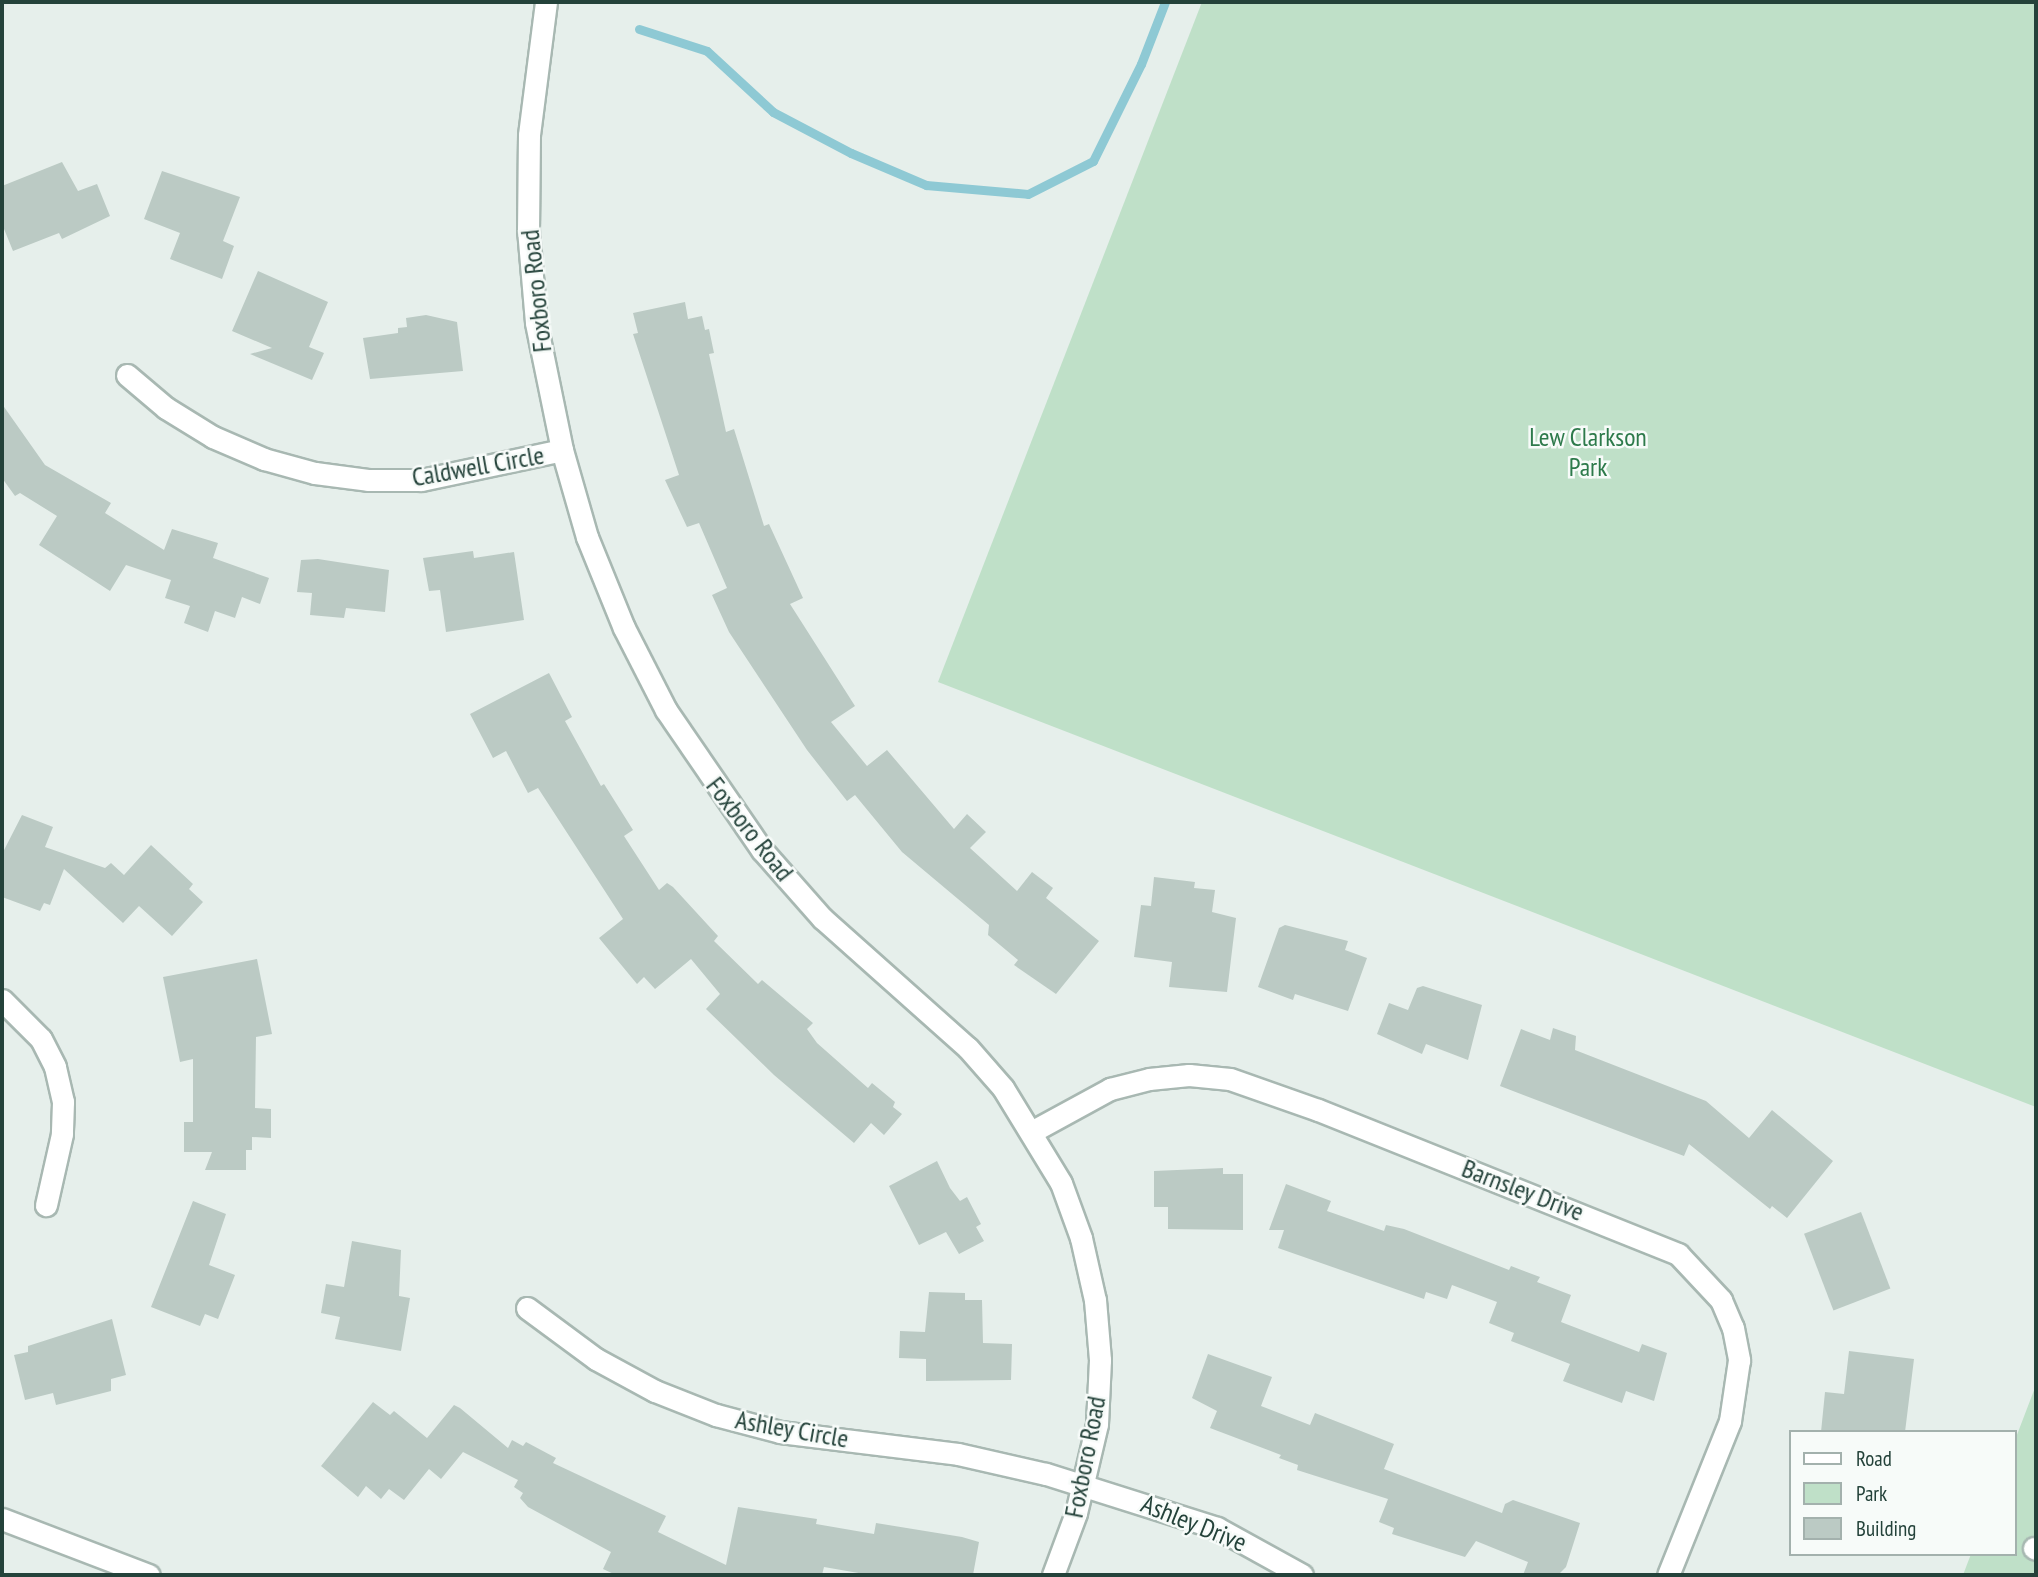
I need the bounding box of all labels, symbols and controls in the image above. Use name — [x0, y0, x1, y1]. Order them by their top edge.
street label: Foxboro Road — [514, 228, 558, 354]
park label: Lew Clarkson Park — [1529, 421, 1647, 482]
street label: Caldwell Circle — [410, 439, 546, 493]
street label: Foxboro Road — [700, 771, 800, 887]
street label: Barnsley Drive — [1457, 1152, 1589, 1228]
street label: Foxboro Road — [1058, 1394, 1112, 1520]
street label: Ashley Circle — [733, 1404, 851, 1454]
legend — [1790, 1430, 2017, 1556]
text: Road — [1856, 1445, 1892, 1472]
text: Park — [1856, 1480, 1887, 1507]
street label: Ashley Drive — [1137, 1488, 1251, 1558]
text: Building — [1856, 1515, 1916, 1542]

